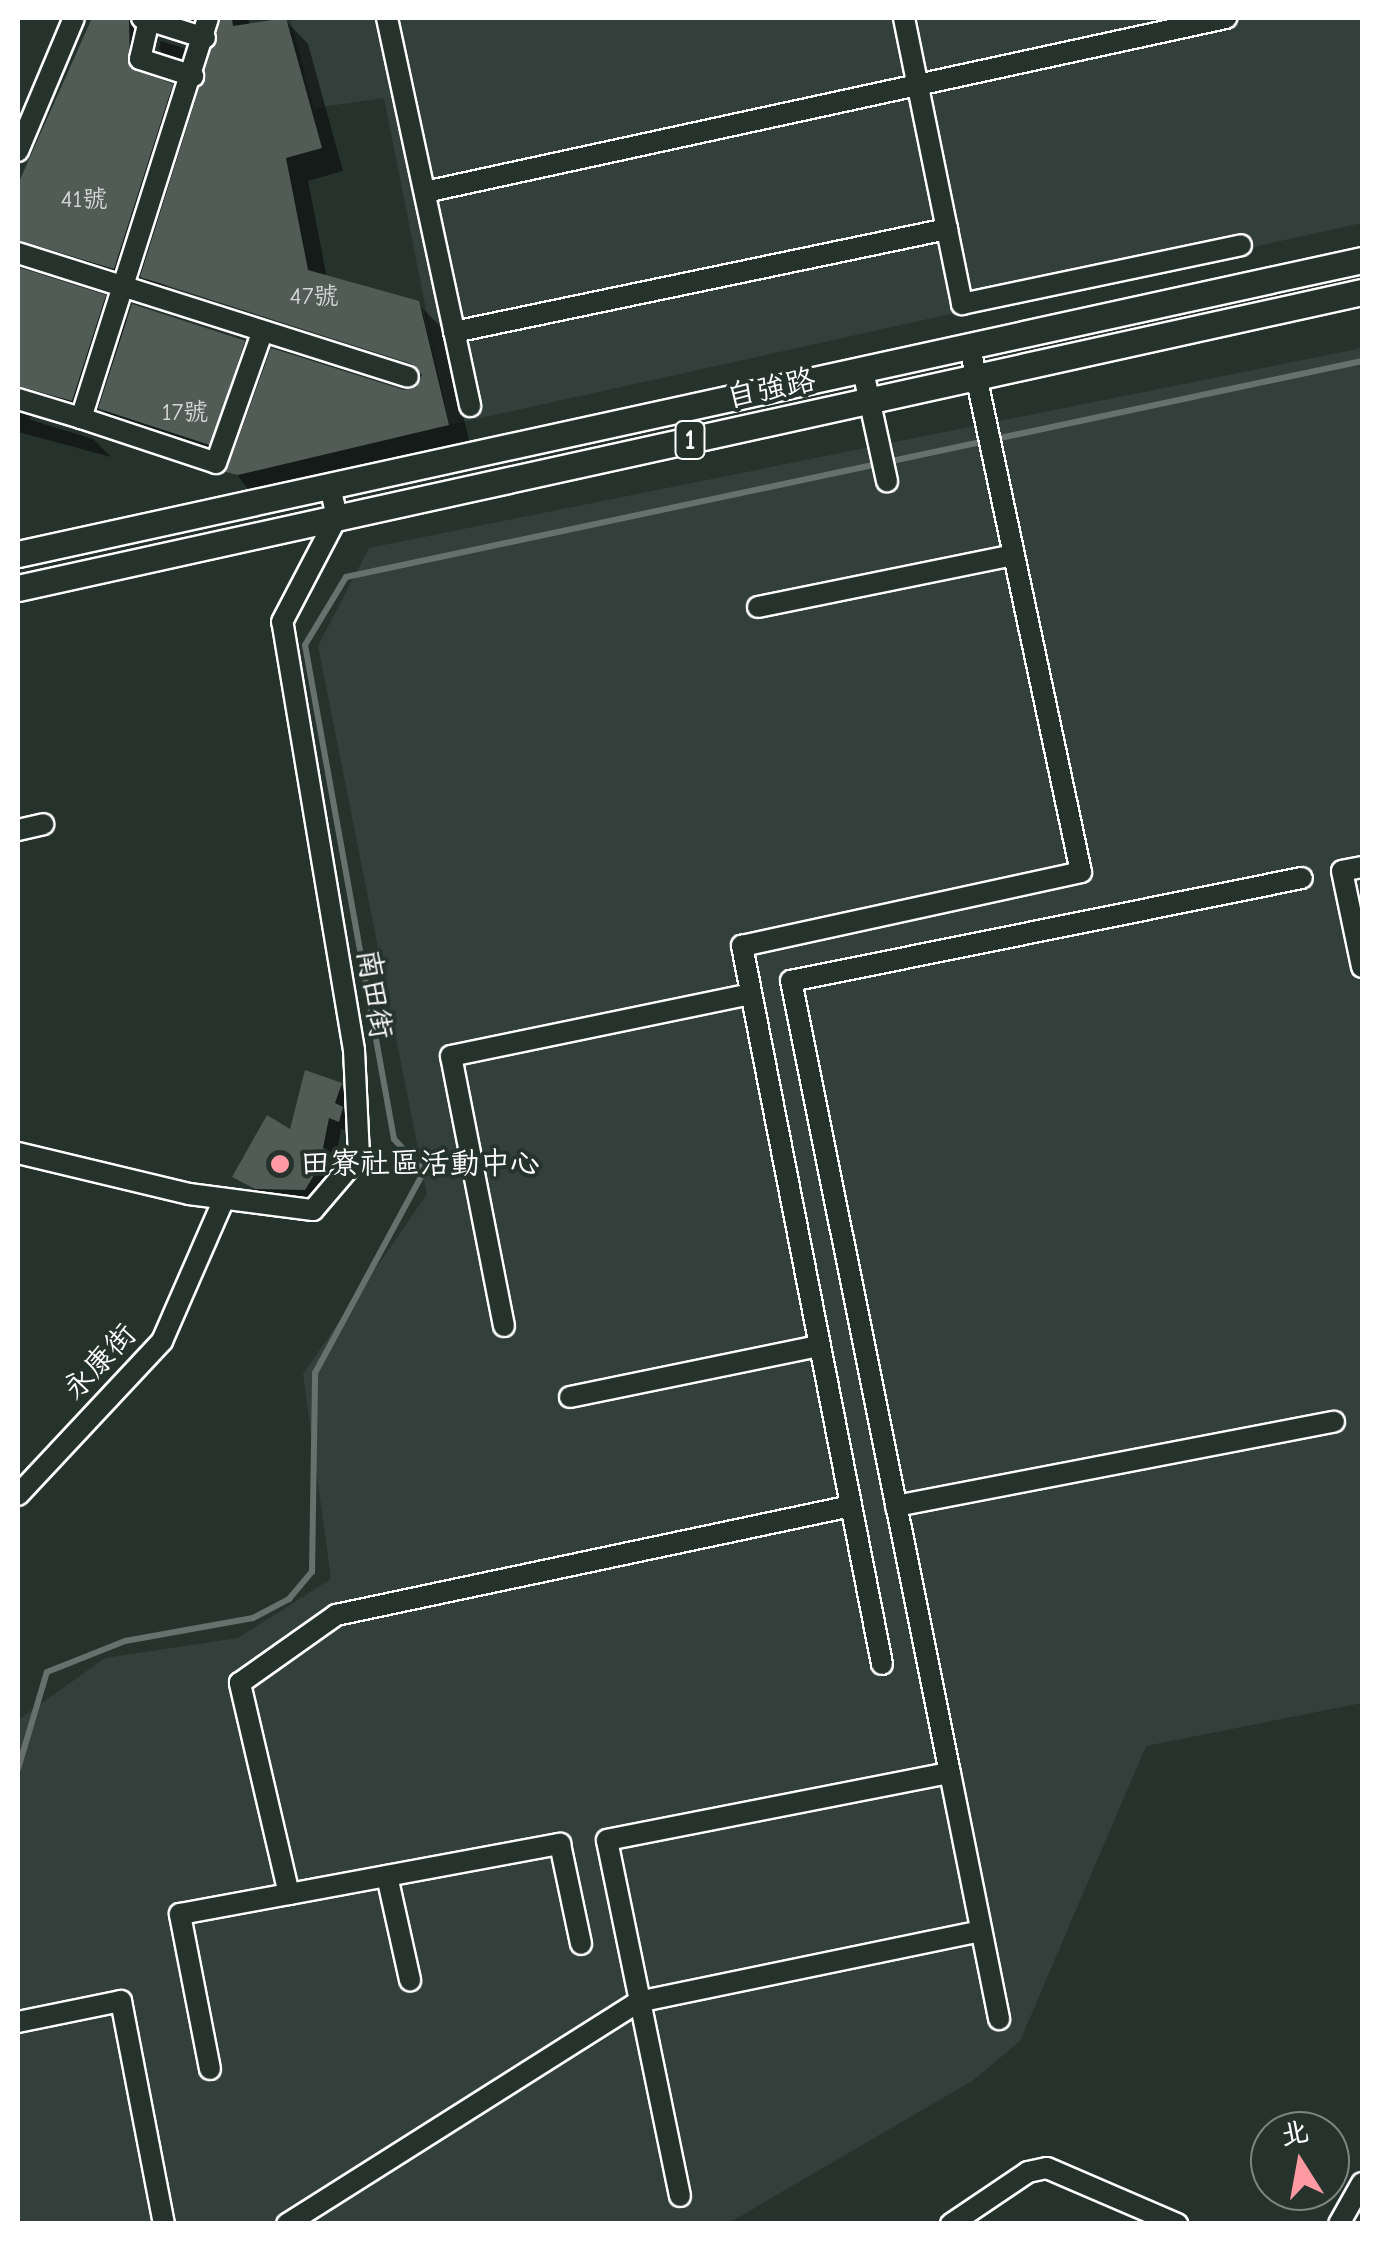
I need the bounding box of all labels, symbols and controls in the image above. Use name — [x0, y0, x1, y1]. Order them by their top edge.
house number: 41號 — [61, 184, 107, 214]
house number: 47號 — [290, 281, 338, 311]
street label: 自強路 — [723, 362, 819, 416]
house number: 17號 — [162, 397, 208, 427]
road number: 1 — [672, 417, 708, 463]
street label: 南田街 — [349, 947, 399, 1041]
place label: 田寮社區活動中心 — [300, 1146, 540, 1182]
marker: 田寮社區活動中心 — [269, 1153, 291, 1175]
street label: 永康街 — [56, 1317, 144, 1407]
north arrow — [1250, 2111, 1350, 2211]
text: 北 — [1278, 2115, 1311, 2152]

